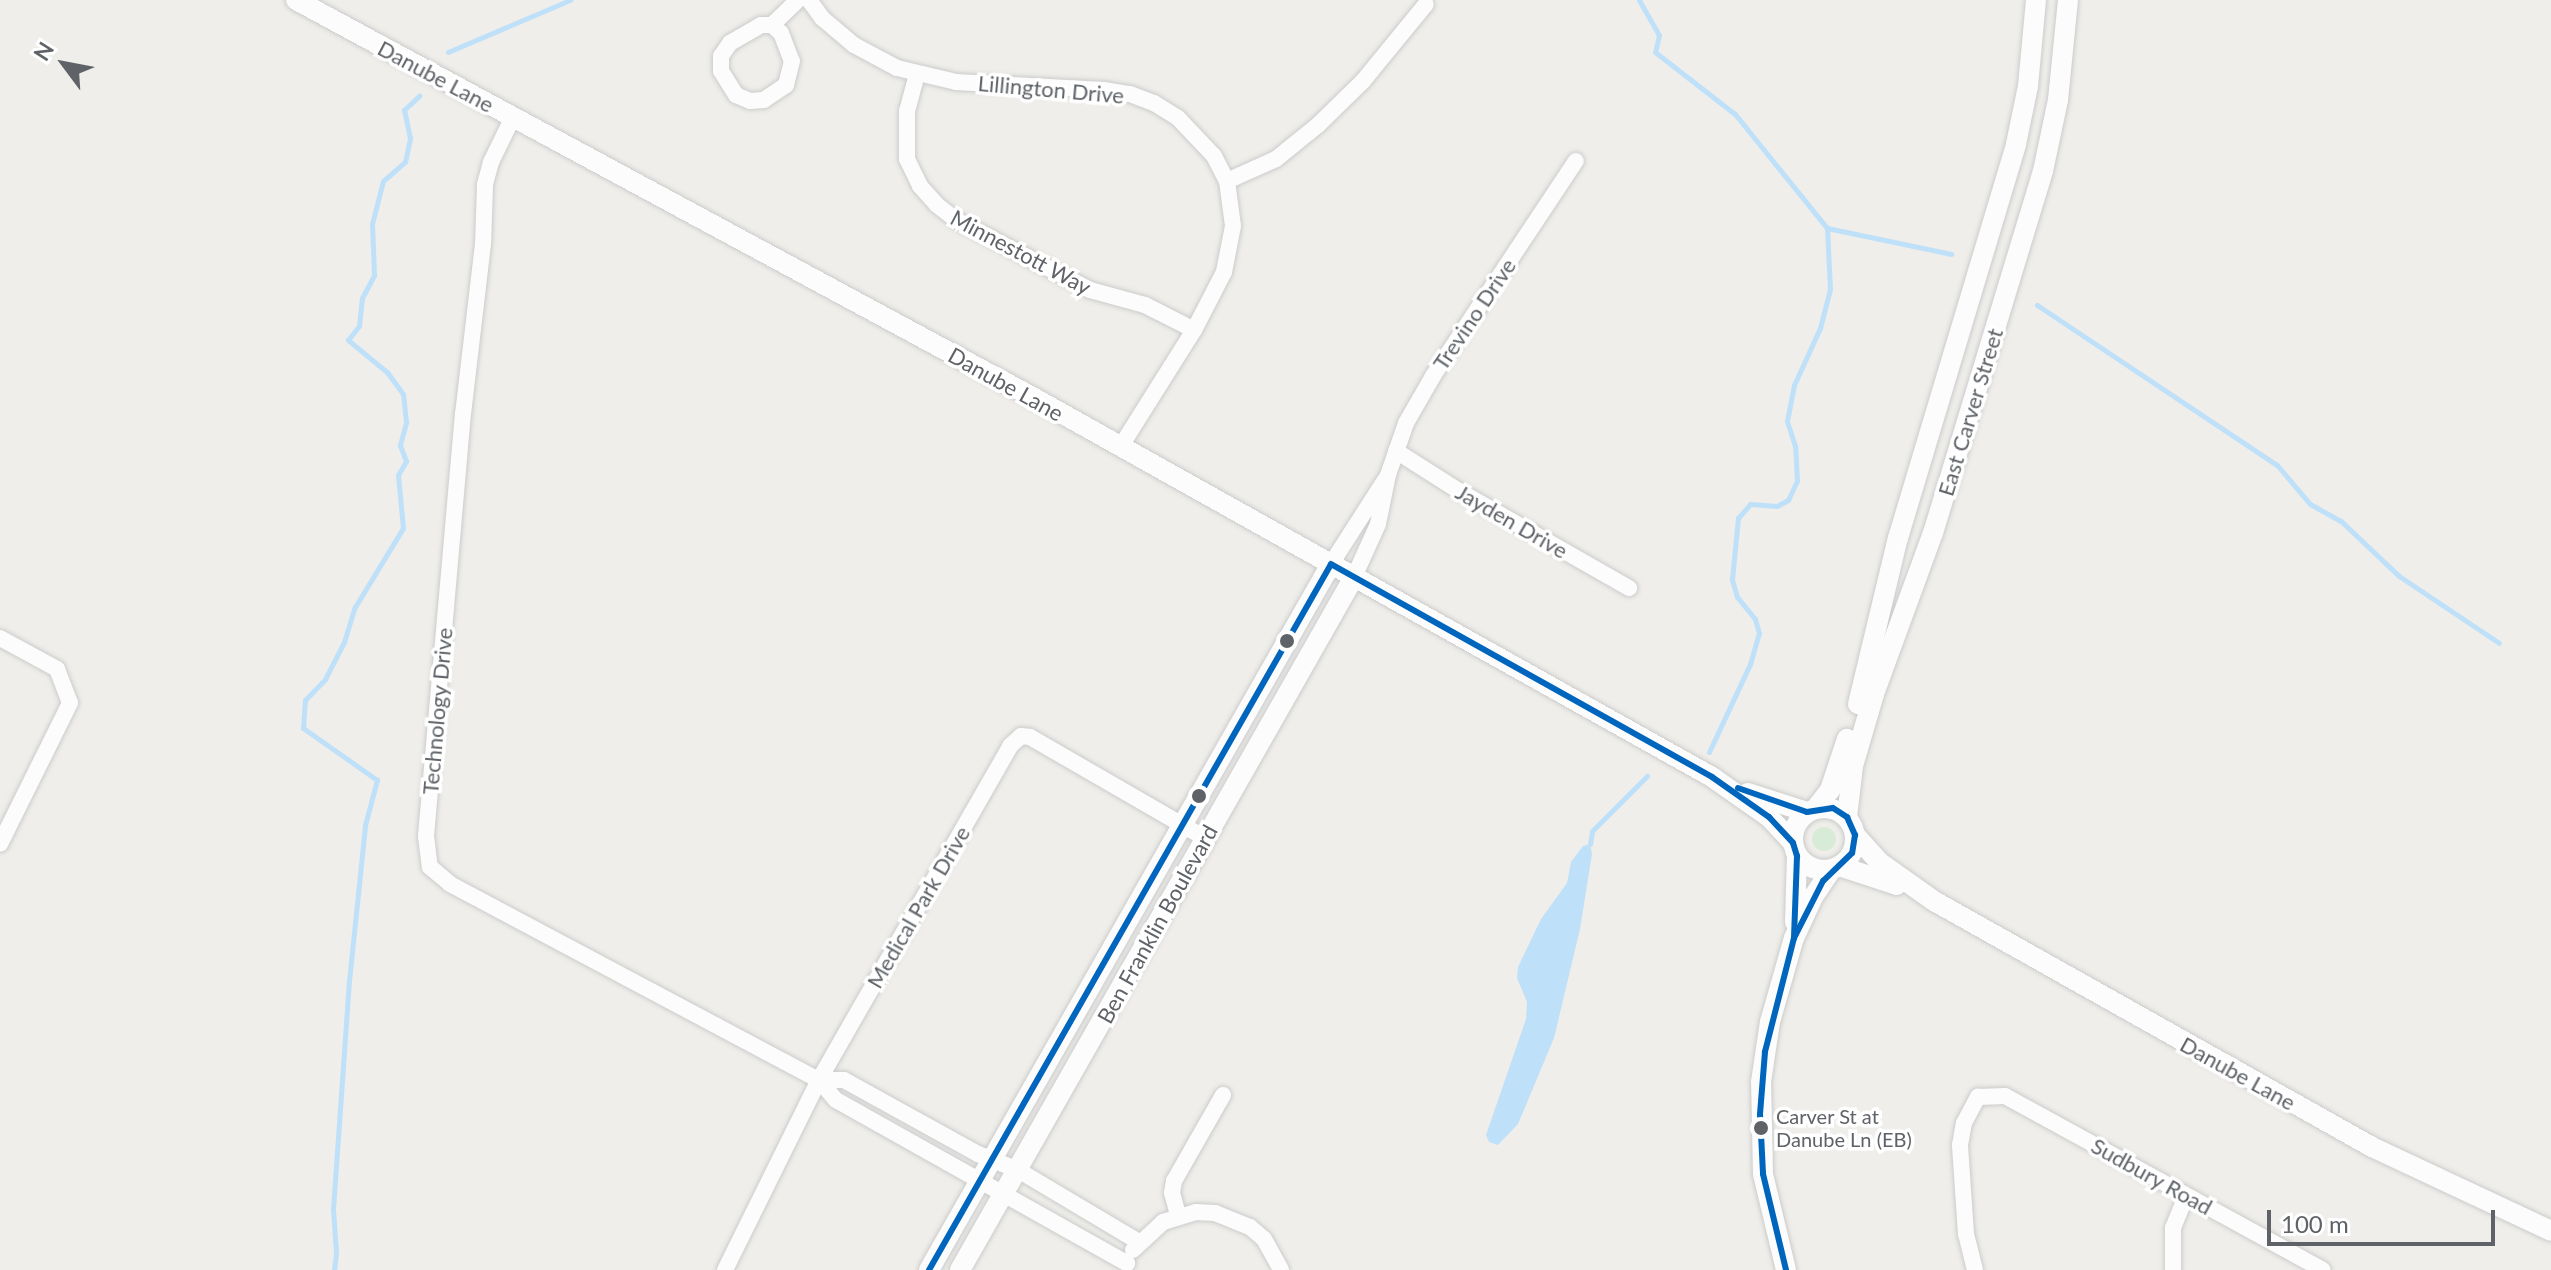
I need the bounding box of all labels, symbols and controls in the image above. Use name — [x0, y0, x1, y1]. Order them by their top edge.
north arrow — [24, 24, 104, 104]
street label: Danube Lane — [373, 34, 499, 118]
text: N — [27, 37, 59, 65]
street label: Lillington Drive — [977, 69, 1125, 109]
street label: Minnestott Way — [946, 204, 1096, 300]
street label: Trevino Drive — [1427, 253, 1521, 375]
street label: East Carver Street — [1932, 325, 2008, 499]
street label: Danube Lane — [944, 342, 1068, 426]
street label: Jayden Drive — [1451, 478, 1573, 564]
street label: Technology Drive — [417, 626, 457, 796]
unlabelled marker — [1279, 633, 1295, 649]
unlabelled marker — [1191, 788, 1207, 804]
street label: Ben Franklin Boulevard — [1091, 820, 1223, 1028]
street label: Medical Park Drive — [861, 821, 975, 993]
street label: Danube Lane — [2176, 1031, 2300, 1115]
place label: Carver St at Danube Ln (EB) — [1776, 1104, 1912, 1151]
marker: Carver St at Danube Ln (EB) — [1753, 1120, 1769, 1136]
street label: Sudbury Road — [2087, 1132, 2217, 1220]
scale bar — [2271, 1194, 2499, 1244]
text: 100 m — [2281, 1209, 2349, 1238]

